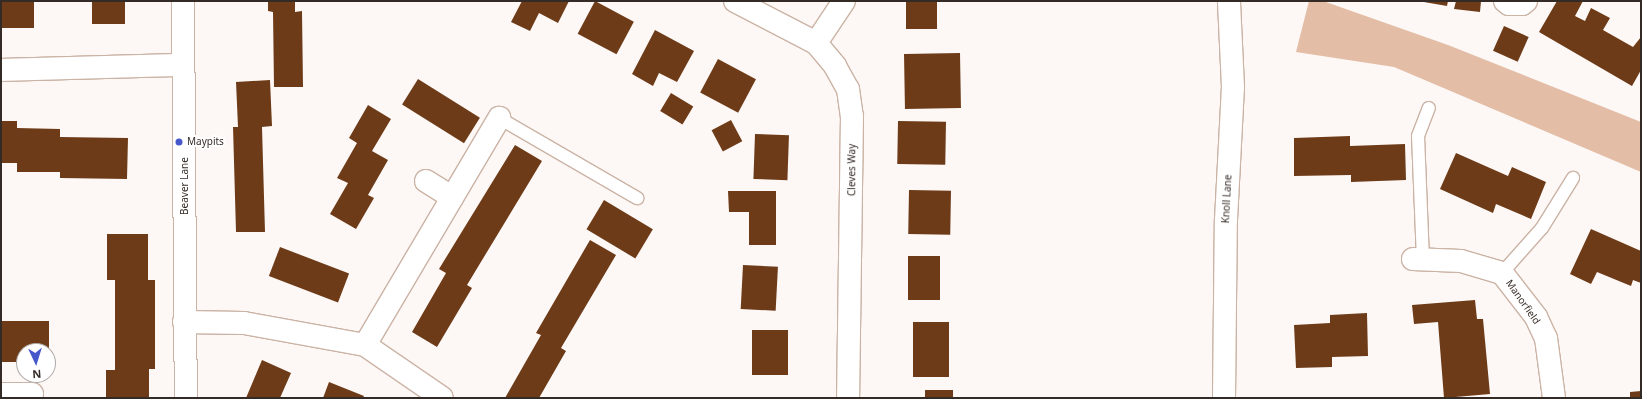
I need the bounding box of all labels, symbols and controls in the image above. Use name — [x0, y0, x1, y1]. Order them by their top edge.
place label: Maypits — [187, 136, 224, 148]
marker: Maypits — [174, 137, 184, 147]
street label: Cleves Way — [846, 144, 858, 196]
street label: Beaver Lane — [179, 157, 191, 215]
street label: Knoll Lane — [1220, 174, 1234, 224]
street label: Manorfield — [1503, 277, 1543, 327]
north arrow — [16, 343, 56, 383]
text: N — [32, 367, 42, 382]

